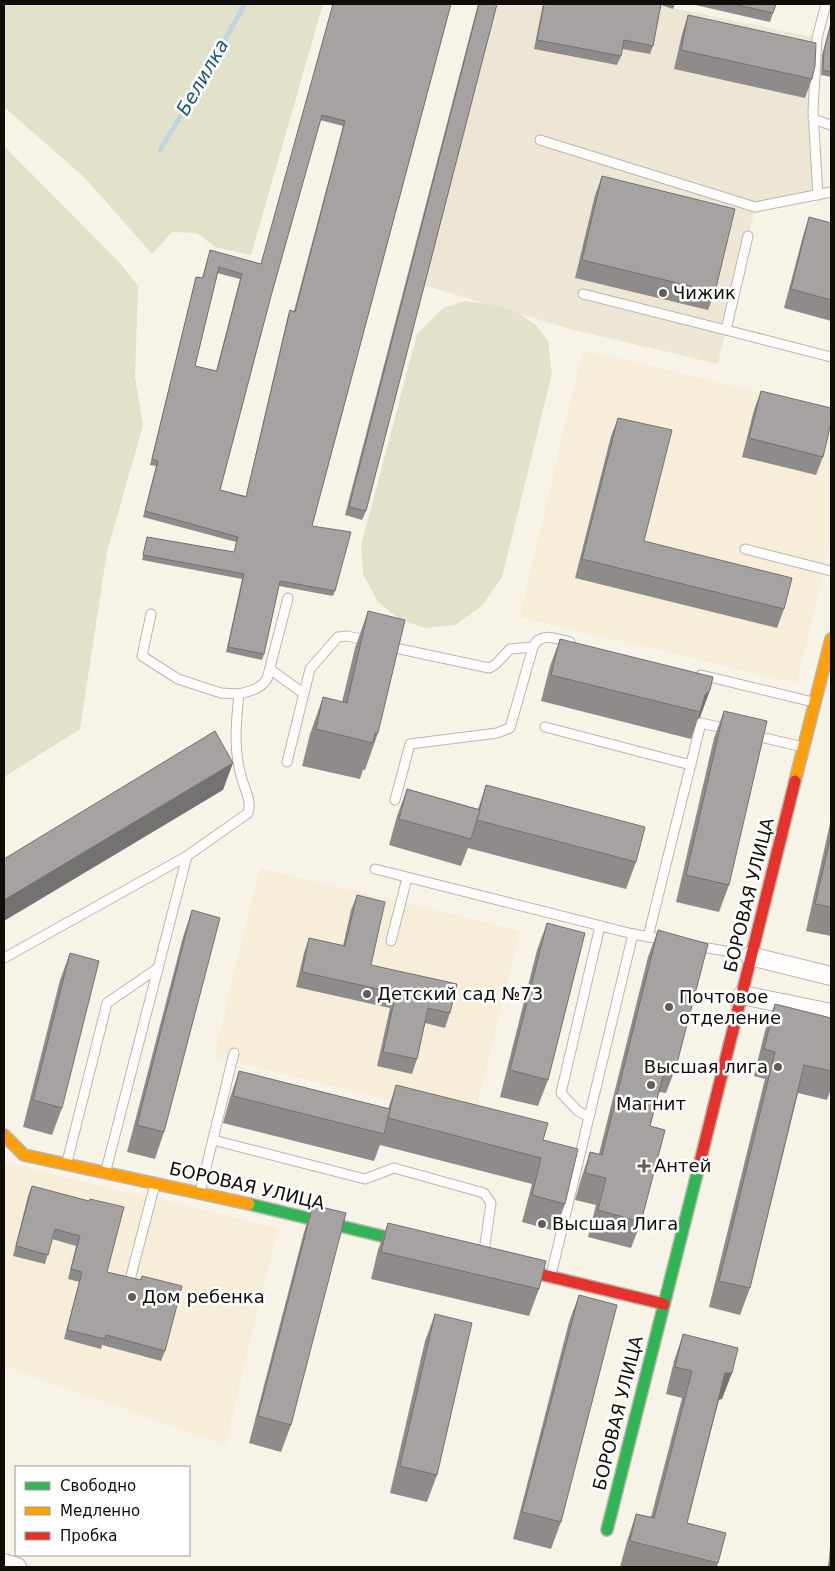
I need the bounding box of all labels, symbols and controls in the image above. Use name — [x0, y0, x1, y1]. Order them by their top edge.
water label: Белилка — [171, 35, 233, 119]
place label: Чижик — [673, 282, 736, 303]
marker: Чижик — [657, 287, 669, 299]
street label: БОРОВАЯ УЛИЦА — [719, 815, 778, 974]
place label: Детский сад №73 — [377, 983, 543, 1004]
place label: Почтовое отделение — [679, 986, 781, 1028]
marker: Детский сад №73 — [361, 988, 373, 1000]
marker: Почтовое отделение — [663, 1001, 675, 1013]
place label: Высшая лига — [644, 1056, 768, 1077]
marker: Высшая лига — [772, 1061, 784, 1073]
marker: Магнит — [645, 1079, 657, 1091]
place label: Магнит — [616, 1093, 686, 1114]
place label: Антей — [654, 1155, 711, 1176]
street label: БОРОВАЯ УЛИЦА — [167, 1157, 327, 1214]
marker: Антей — [638, 1160, 650, 1172]
place label: Высшая Лига — [552, 1213, 678, 1234]
marker: Высшая Лига — [536, 1218, 548, 1230]
place label: Дом ребенка — [142, 1286, 265, 1307]
marker: Дом ребенка — [126, 1291, 138, 1303]
street label: БОРОВАЯ УЛИЦА — [588, 1333, 647, 1492]
legend — [15, 1466, 190, 1556]
text: Свободно — [60, 1477, 136, 1495]
text: Медленно — [60, 1502, 140, 1520]
text: Пробка — [60, 1527, 117, 1545]

